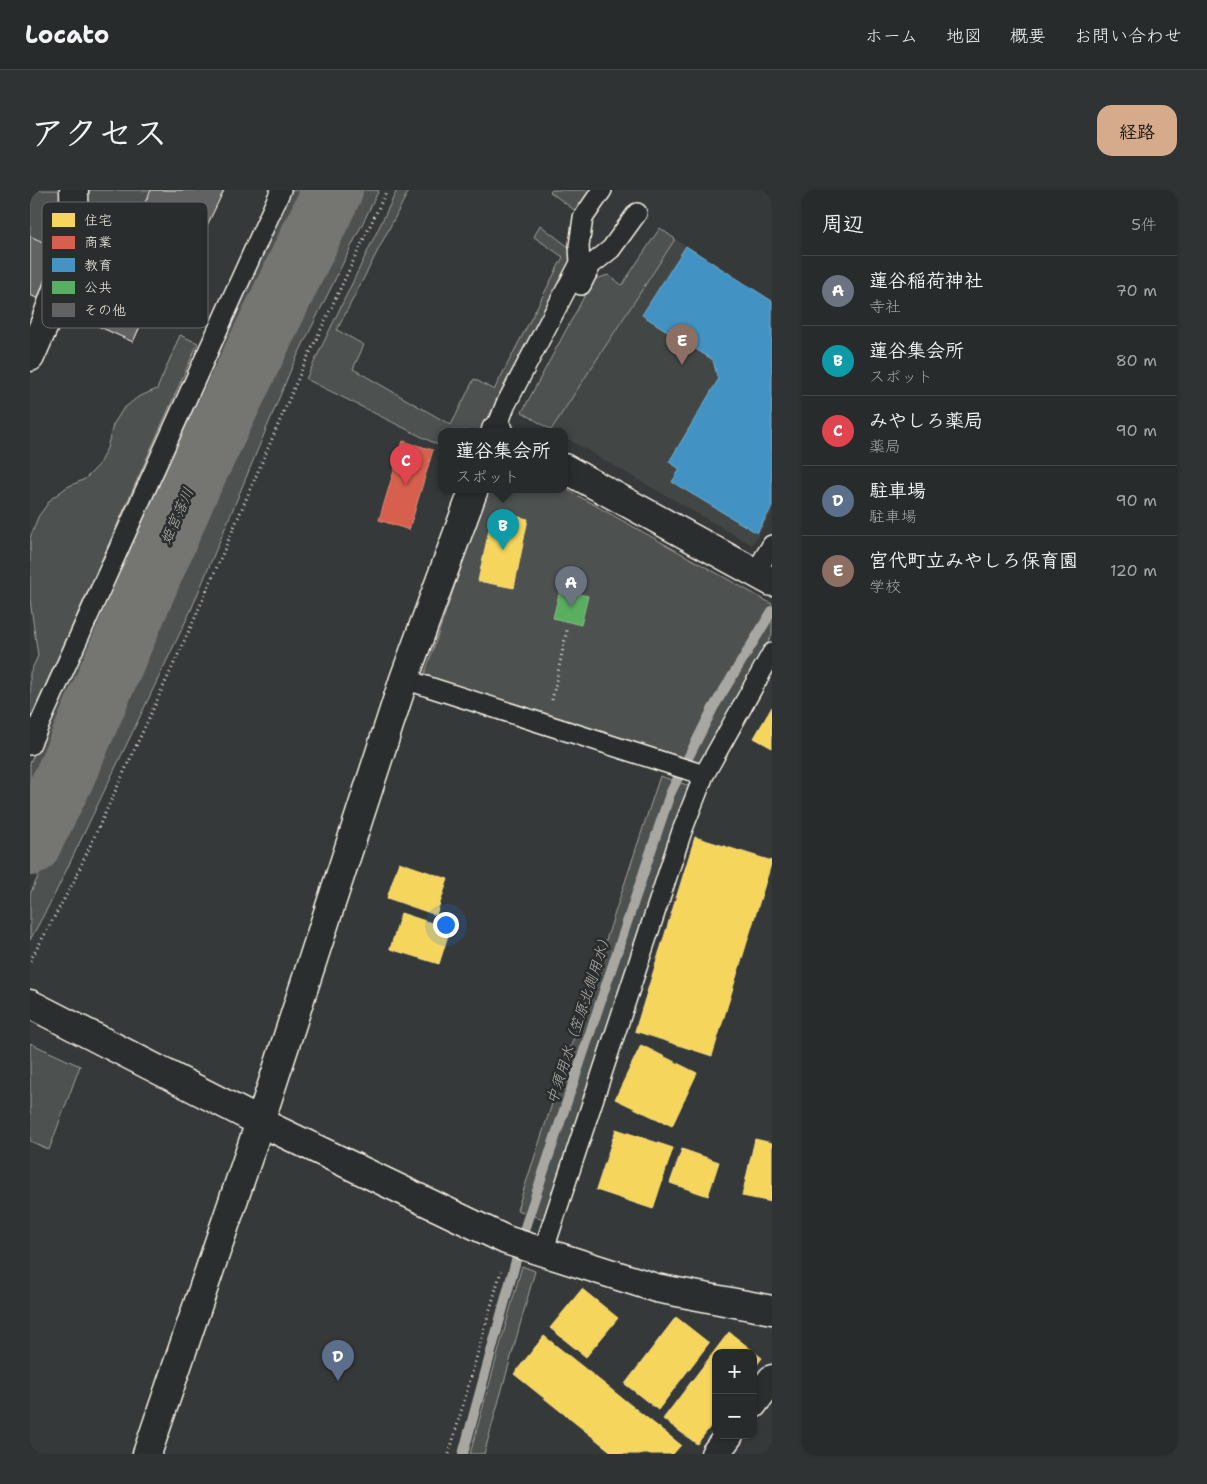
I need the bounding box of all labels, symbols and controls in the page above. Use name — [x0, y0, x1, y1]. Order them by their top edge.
text: Locato — [25, 19, 109, 51]
text: ホーム — [865, 24, 918, 48]
text: 地図 — [946, 24, 982, 48]
text: 概要 — [1010, 24, 1046, 48]
text: お問い合わせ — [1074, 24, 1182, 48]
button: 経路 — [1097, 105, 1177, 156]
text: アクセス — [30, 109, 168, 156]
legend — [42, 202, 208, 328]
text: 周辺 — [822, 210, 864, 238]
text: 住宅 — [84, 211, 112, 229]
text: 5件 — [1131, 214, 1157, 235]
text: 商業 — [84, 233, 112, 251]
text: 教育 — [84, 256, 112, 274]
text: 蓮谷稲荷神社 — [869, 268, 983, 293]
text: 公共 — [84, 278, 112, 296]
text: A — [832, 280, 844, 301]
text: 70 m — [1116, 280, 1157, 301]
text: 寺社 — [869, 296, 901, 317]
text: その他 — [84, 301, 126, 319]
pin: E — [666, 324, 698, 365]
text: 蓮谷集会所 — [869, 338, 964, 363]
text: B — [833, 350, 843, 371]
text: 80 m — [1116, 350, 1157, 371]
text: スポット — [869, 366, 933, 387]
text: みやしろ薬局 — [869, 408, 983, 433]
text: C — [833, 420, 843, 441]
text: 90 m — [1116, 420, 1157, 441]
popup — [438, 428, 568, 493]
text: 薬局 — [869, 436, 901, 457]
text: 蓮谷集会所 — [455, 438, 551, 463]
pin: C — [390, 444, 422, 485]
text: スポット — [455, 466, 520, 487]
text: 駐車場 — [869, 478, 926, 503]
water label: 姫宮落川 — [156, 485, 198, 547]
text: D — [832, 490, 844, 511]
text: 90 m — [1116, 490, 1157, 511]
text: 駐車場 — [869, 506, 917, 527]
pin: B — [487, 509, 519, 550]
text: 宮代町立みやしろ保育園 — [869, 548, 1078, 573]
text: E — [833, 560, 843, 581]
text: 120 m — [1110, 560, 1157, 581]
pin: A — [555, 566, 587, 607]
text: 学校 — [869, 576, 901, 597]
your location — [433, 912, 459, 938]
water label: 中須用水（笠原北側用水） — [542, 929, 616, 1107]
pin: D — [322, 1340, 354, 1381]
map controls — [712, 1349, 757, 1439]
button: + — [712, 1349, 757, 1394]
button: − — [712, 1394, 757, 1439]

